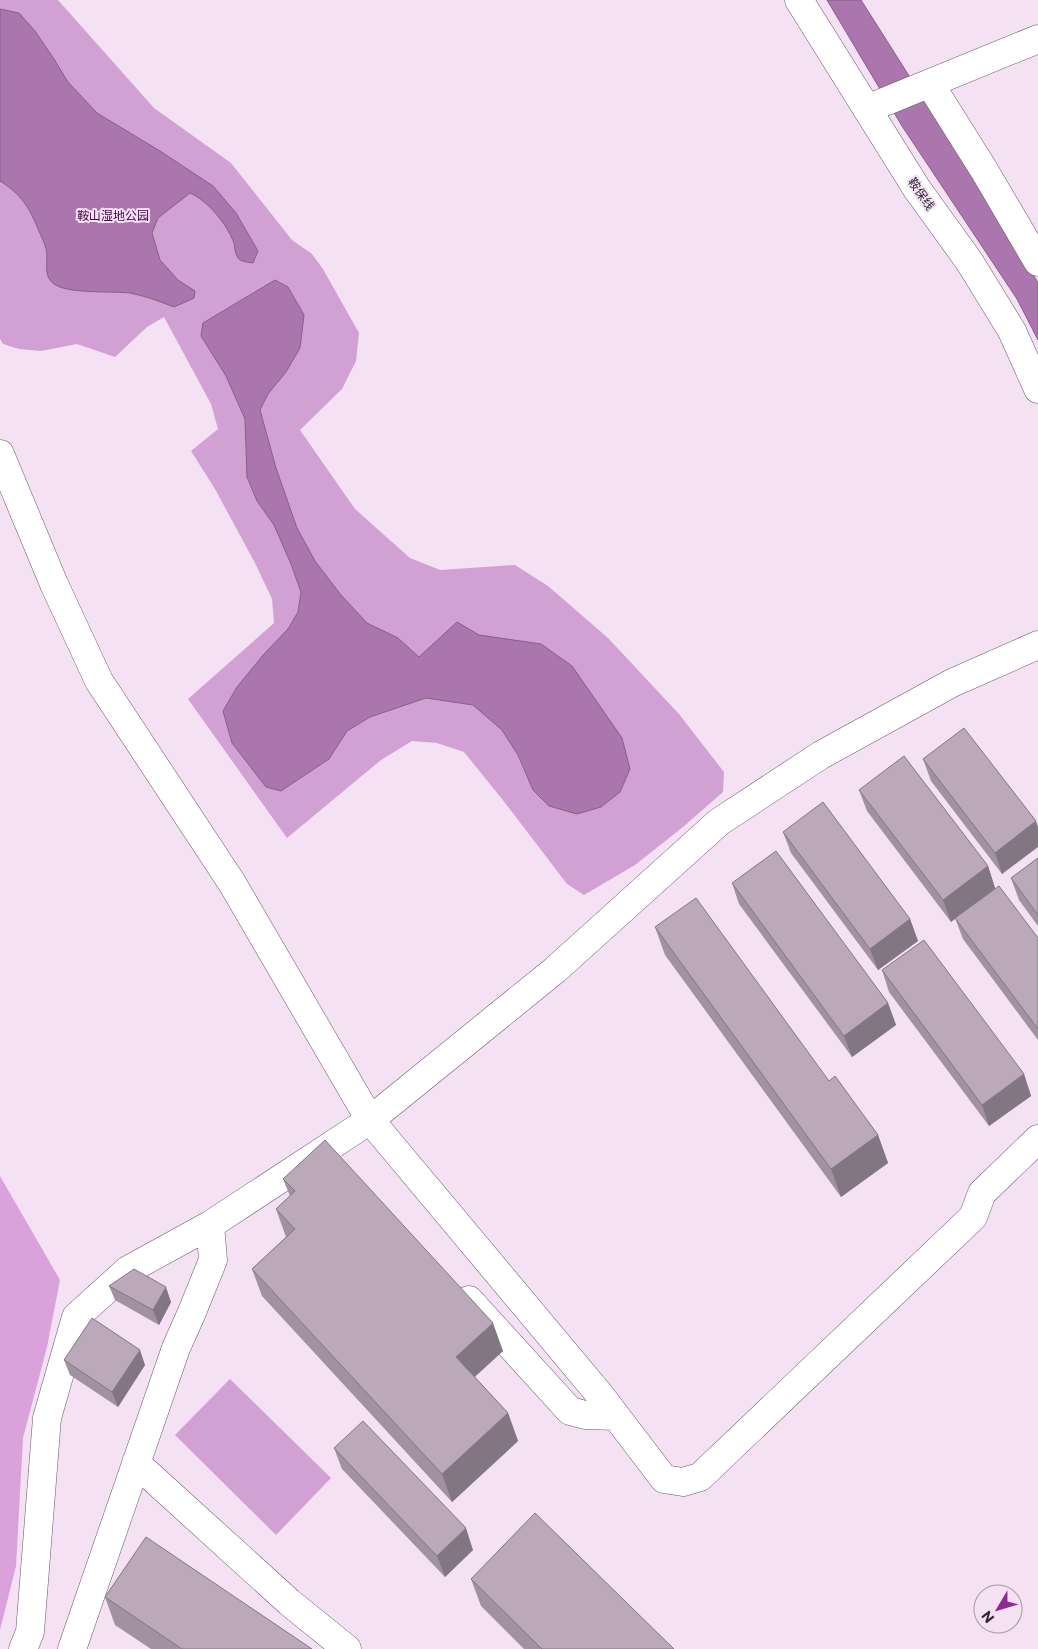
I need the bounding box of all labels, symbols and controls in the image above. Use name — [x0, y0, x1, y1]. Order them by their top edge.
street label: 鞍保线 — [906, 175, 938, 212]
park label: 鞍山湿地公园 — [77, 208, 149, 222]
north arrow — [973, 1584, 1023, 1634]
text: N — [977, 1608, 997, 1627]

